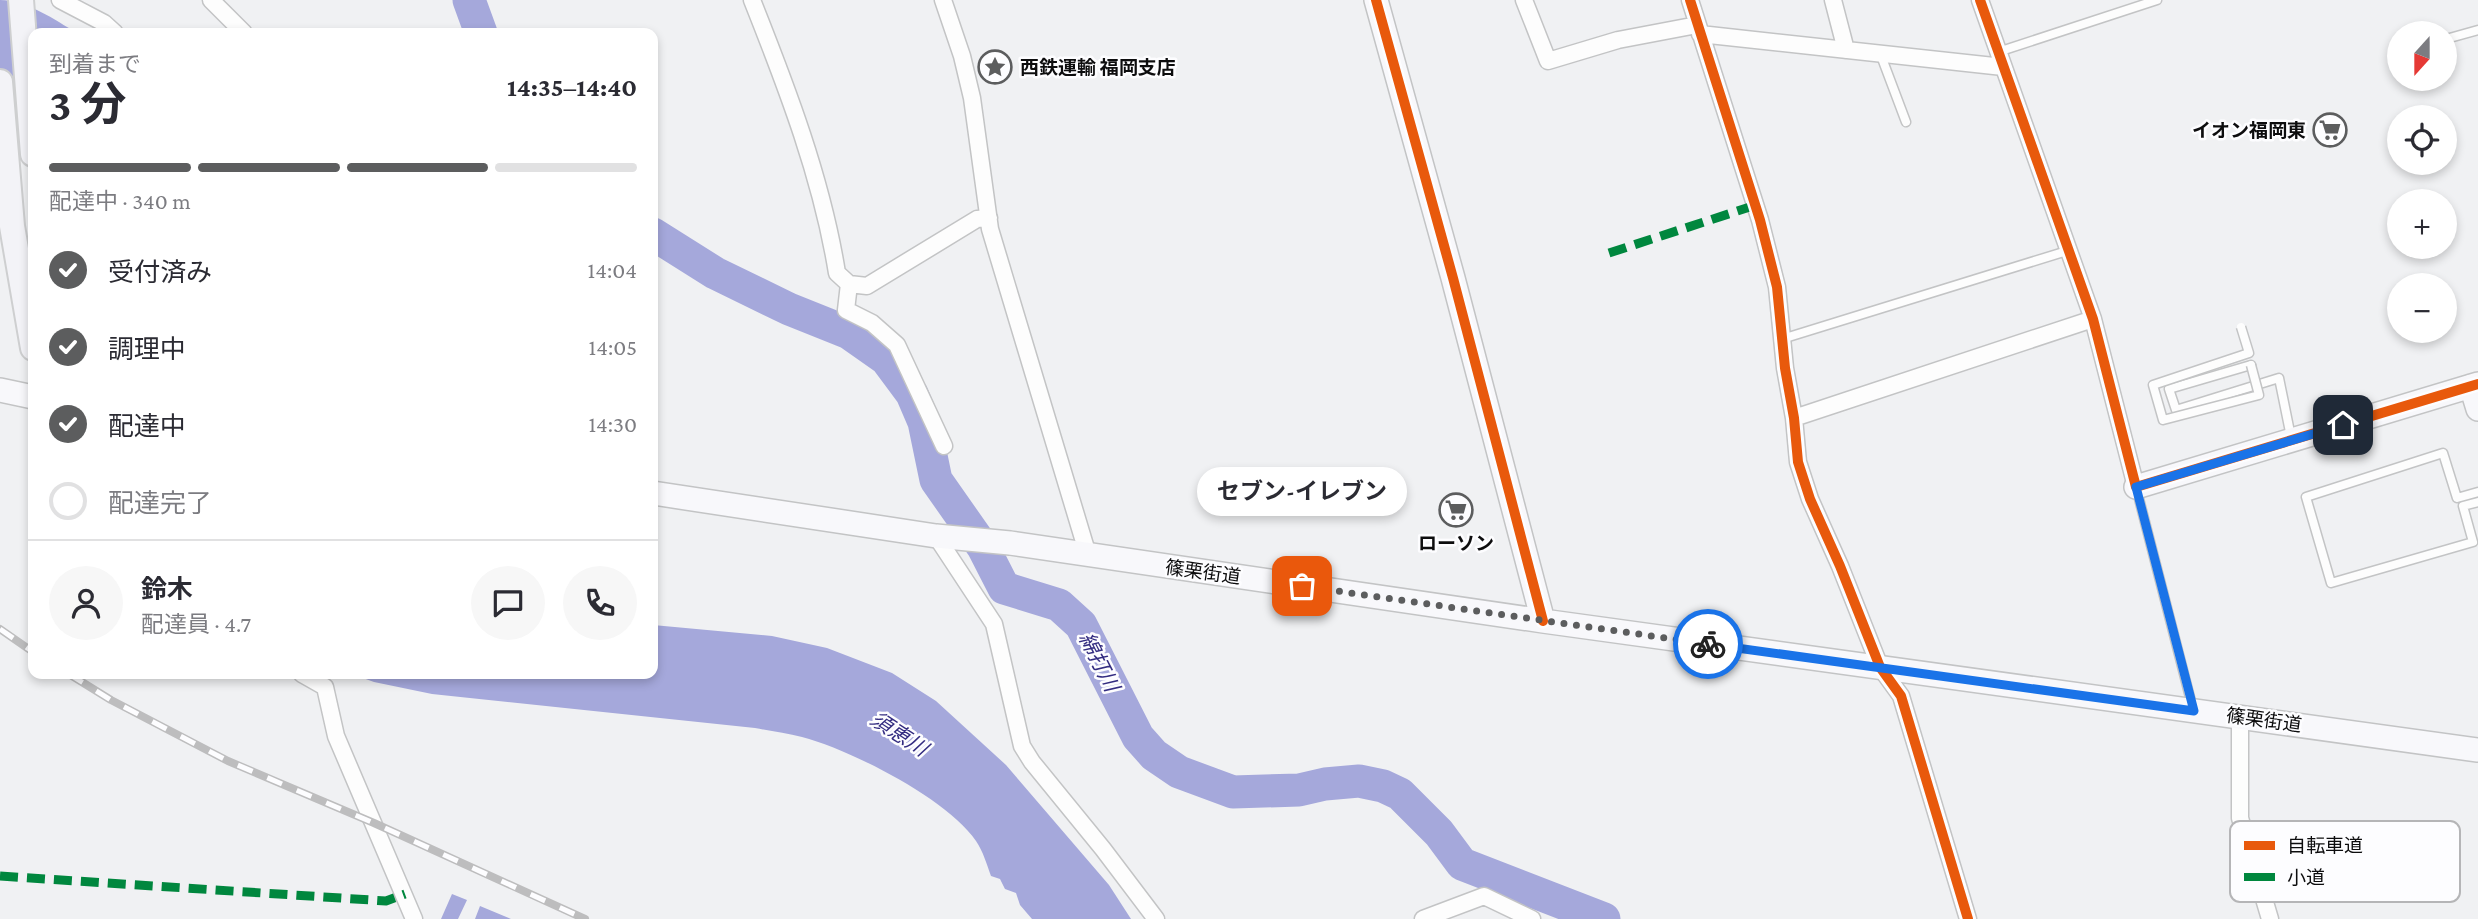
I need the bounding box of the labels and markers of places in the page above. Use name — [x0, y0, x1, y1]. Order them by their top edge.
place icon: 西鉄運輸 福岡支店 — [976, 48, 1014, 86]
place label: 西鉄運輸 福岡支店 — [1020, 57, 1176, 78]
supermarket icon: イオン福岡東 — [2311, 111, 2349, 149]
place label: イオン福岡東 — [2192, 120, 2306, 141]
pin — [2313, 395, 2373, 455]
callout: セブン-イレブン — [1197, 467, 1407, 516]
supermarket icon: ローソン — [1437, 491, 1475, 529]
place label: ローソン — [1418, 533, 1494, 554]
pin — [1272, 556, 1332, 616]

